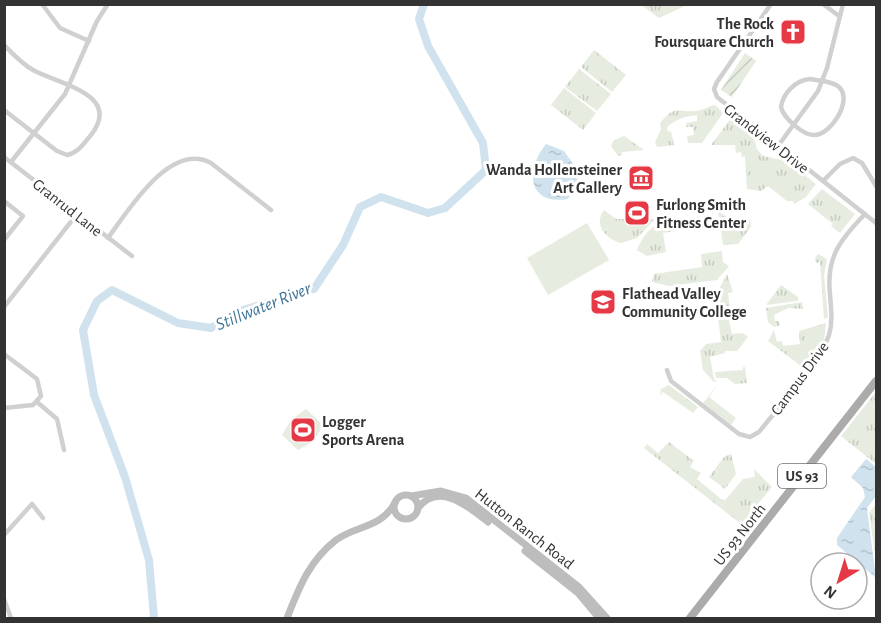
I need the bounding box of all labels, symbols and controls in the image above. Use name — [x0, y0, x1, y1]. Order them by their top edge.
place label: The Rock Foursquare Church — [654, 16, 774, 50]
church icon: The Rock Foursquare Church — [778, 17, 808, 47]
street label: Grandview Drive — [721, 101, 812, 177]
place label: Wanda Hollensteiner Art Gallery — [486, 162, 623, 197]
museum icon: Wanda Hollensteiner Art Gallery — [626, 163, 656, 193]
street label: Granrud Lane — [30, 176, 105, 240]
place label: Furlong Smith Fitness Center — [656, 197, 746, 231]
sports icon: Furlong Smith Fitness Center — [622, 198, 652, 228]
water label: Stillwater River — [213, 279, 315, 334]
place label: Flathead Valley Community College — [622, 286, 747, 321]
school or university icon: Flathead Valley Community College — [588, 287, 618, 317]
street label: Campus Drive — [768, 339, 832, 418]
place label: Logger Sports Arena — [322, 414, 405, 448]
sports icon: Logger Sports Arena — [288, 415, 318, 445]
road number: US 93 — [778, 464, 826, 488]
street label: Hutton Ranch Road — [472, 485, 577, 572]
street label: US 93 North — [711, 501, 769, 569]
north arrow — [809, 551, 869, 611]
text: N — [821, 582, 840, 602]

